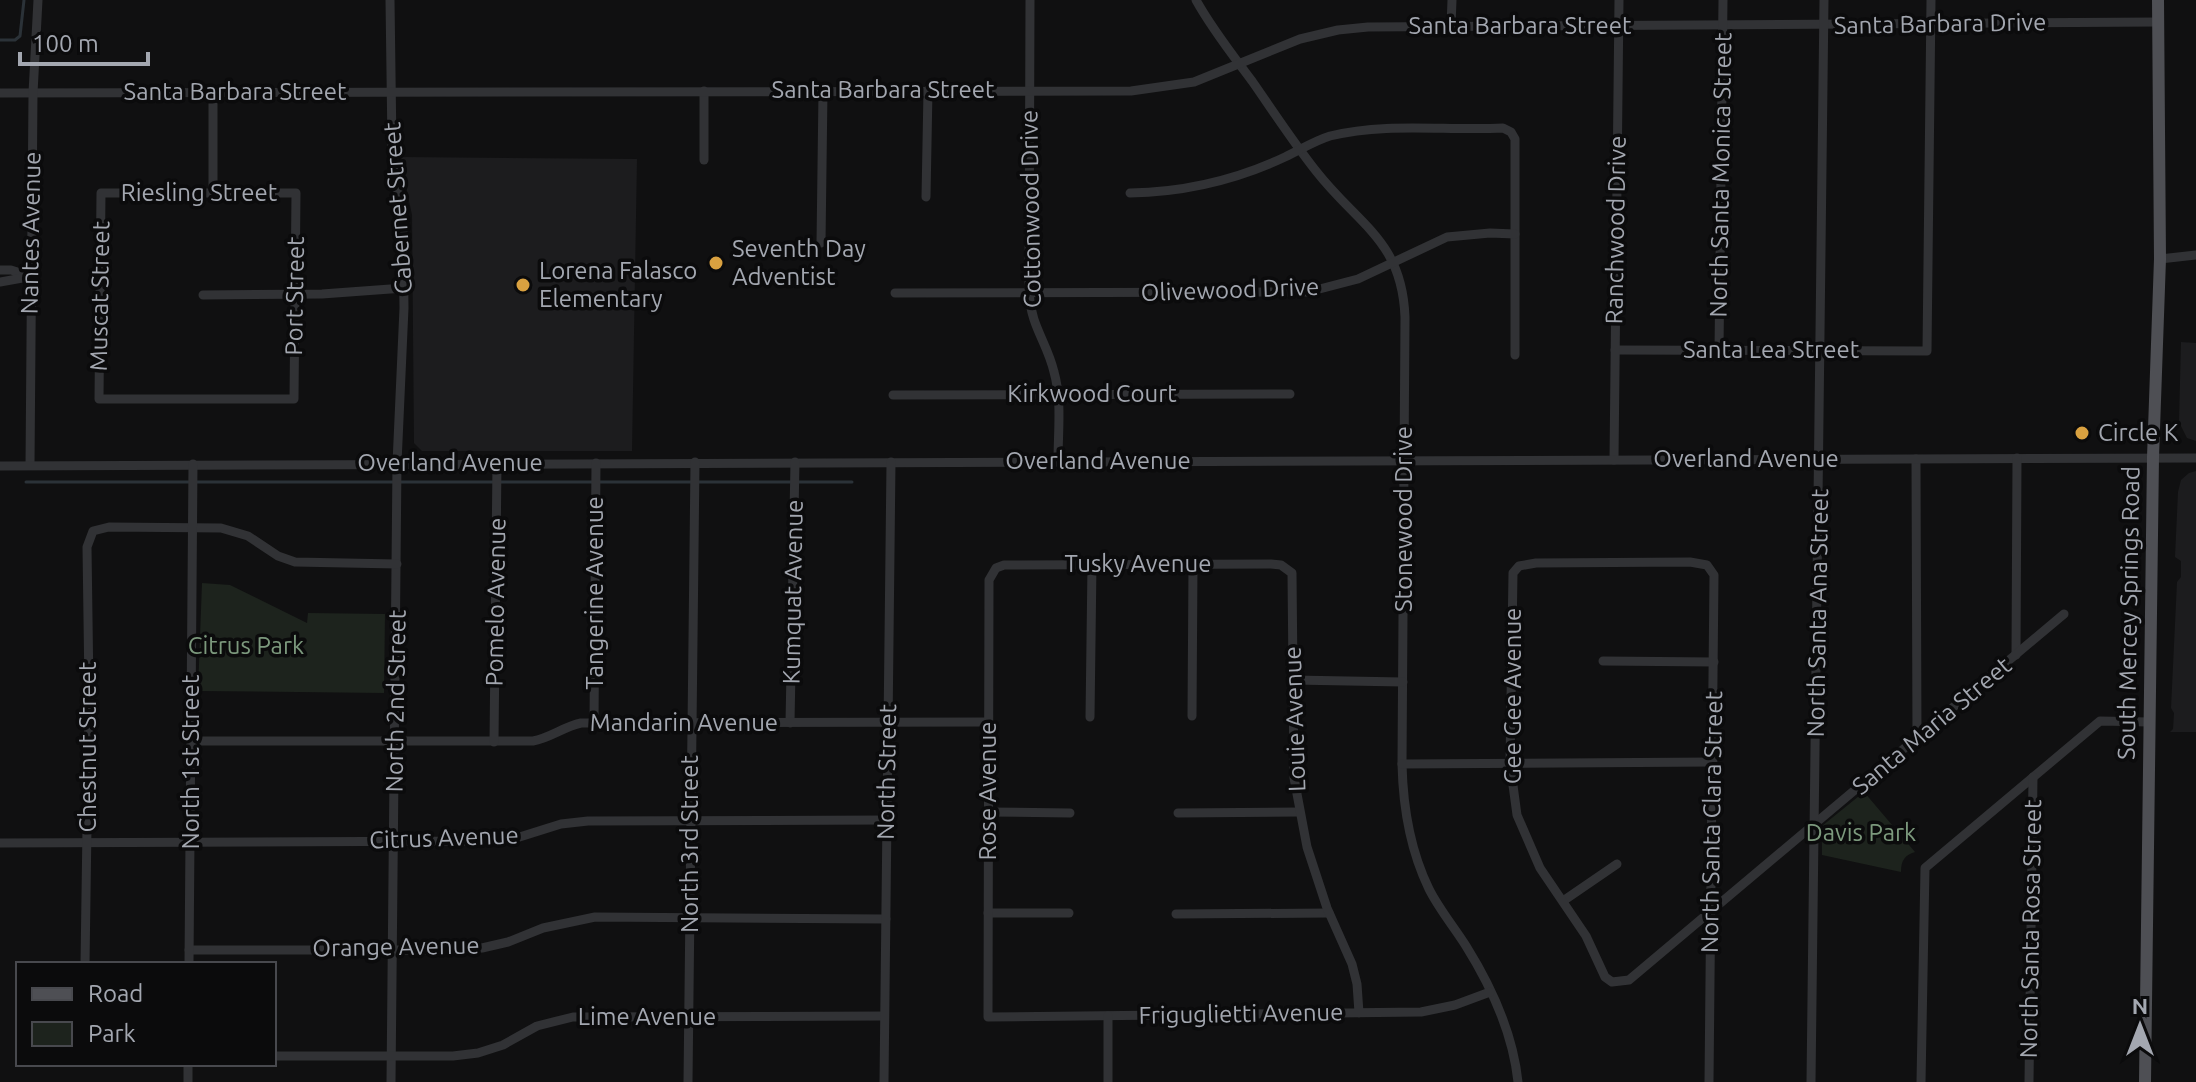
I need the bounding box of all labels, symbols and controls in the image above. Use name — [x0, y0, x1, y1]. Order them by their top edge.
street label: Santa Barbara Drive — [1833, 8, 2046, 39]
street label: Santa Barbara Street — [1409, 12, 1632, 39]
scale bar — [20, 16, 148, 66]
text: 100 m — [32, 30, 99, 57]
street label: North Santa Monica Street — [1705, 32, 1736, 318]
street label: Santa Barbara Street — [772, 76, 995, 103]
street label: Santa Barbara Street — [124, 78, 347, 105]
street label: Cottonwood Drive — [1015, 110, 1046, 308]
street label: Cabernet Street — [378, 121, 417, 295]
street label: Ranchwood Drive — [1600, 135, 1631, 325]
street label: Nantes Avenue — [16, 151, 45, 315]
street label: Riesling Street — [121, 179, 278, 206]
street label: Muscat Street — [85, 220, 114, 371]
place label: Seventh Day Adventist — [732, 235, 866, 290]
street label: Port Street — [280, 236, 309, 356]
marker: Seventh Day Adventist — [707, 254, 725, 272]
place label: Lorena Falasco Elementary — [539, 257, 697, 312]
street label: Olivewood Drive — [1140, 273, 1320, 306]
marker: Lorena Falasco Elementary — [514, 276, 532, 294]
street label: Santa Lea Street — [1683, 336, 1860, 363]
street label: Kirkwood Court — [1007, 380, 1177, 407]
place label: Circle K — [2098, 419, 2179, 446]
marker: Circle K — [2073, 424, 2091, 442]
street label: Stonewood Drive — [1390, 426, 1417, 612]
street label: Overland Avenue — [1653, 445, 1839, 472]
street label: Overland Avenue — [1005, 447, 1191, 474]
street label: Overland Avenue — [357, 449, 543, 476]
street label: South Mercey Springs Road — [2112, 466, 2145, 760]
street label: North Santa Ana Street — [1802, 488, 1833, 738]
street label: Tangerine Avenue — [581, 496, 608, 690]
street label: Kumquat Avenue — [777, 499, 808, 685]
street label: Pomelo Avenue — [481, 517, 510, 687]
street label: Tusky Avenue — [1065, 550, 1211, 577]
street label: Gee Gee Avenue — [1499, 608, 1526, 784]
street label: North 2nd Street — [380, 609, 411, 793]
park label: Citrus Park — [188, 632, 304, 659]
street label: Louie Avenue — [1278, 646, 1311, 792]
street label: Santa Maria Street — [1847, 651, 2017, 800]
street label: Chestnut Street — [74, 661, 101, 832]
street label: North 1st Street — [177, 674, 204, 849]
street label: North Santa Clara Street — [1696, 690, 1727, 953]
street label: North Street — [872, 703, 901, 840]
street label: Mandarin Avenue — [590, 709, 778, 736]
street label: Rose Avenue — [974, 722, 1001, 860]
street label: North 3rd Street — [676, 754, 703, 933]
street label: North Santa Rosa Street — [2015, 799, 2046, 1059]
park label: Davis Park — [1806, 819, 1916, 846]
street label: Citrus Avenue — [369, 821, 519, 854]
street label: Orange Avenue — [312, 932, 480, 961]
legend — [16, 962, 276, 1066]
text: Road — [88, 980, 143, 1007]
north arrow — [2100, 986, 2180, 1066]
text: N — [2132, 993, 2148, 1018]
street label: Friguglietti Avenue — [1138, 998, 1344, 1029]
street label: Lime Avenue — [578, 1003, 716, 1030]
text: Park — [88, 1020, 136, 1047]

